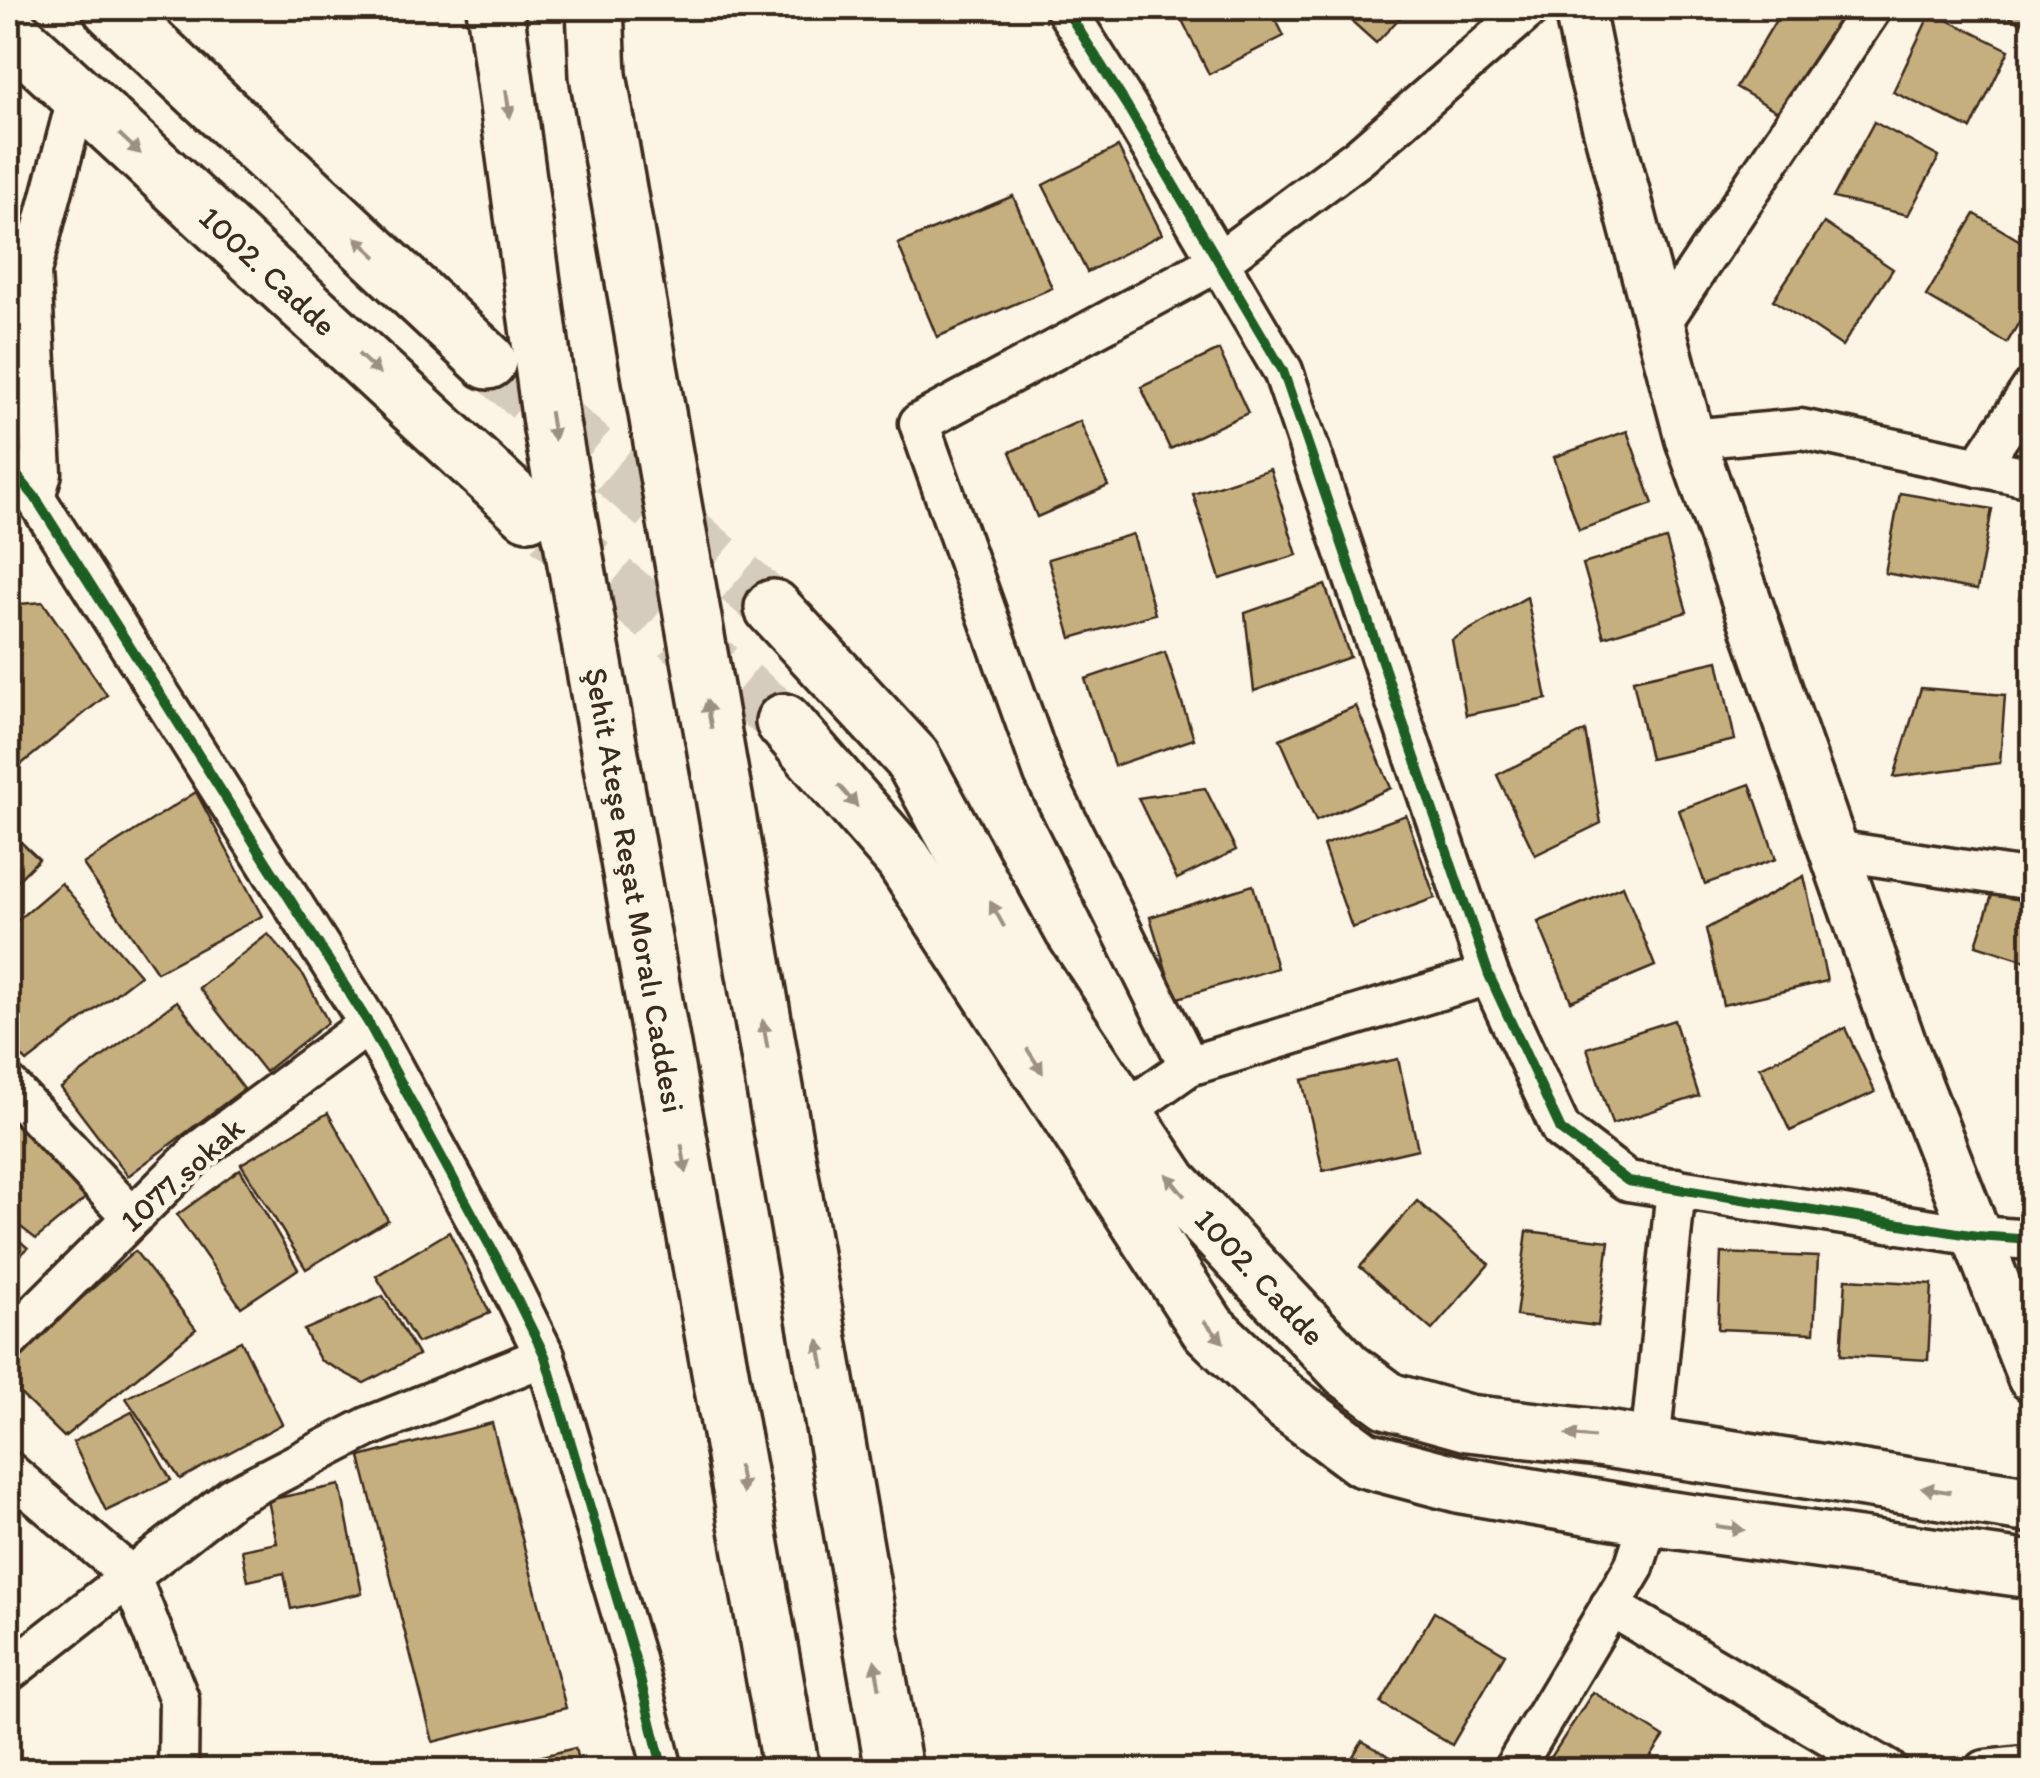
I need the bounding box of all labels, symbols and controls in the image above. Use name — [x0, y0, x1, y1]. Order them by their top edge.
one-way arrow — [500, 89, 516, 120]
one-way arrow — [118, 132, 142, 155]
street label: 1002. Cadde — [192, 198, 344, 344]
one-way arrow — [354, 236, 378, 259]
one-way arrow — [356, 353, 381, 375]
one-way arrow — [545, 411, 560, 442]
street label: Şehit Ateşe Reşat Moralı Caddesi — [577, 664, 693, 1116]
one-way arrow — [701, 698, 716, 729]
one-way arrow — [837, 783, 859, 808]
one-way arrow — [989, 899, 1006, 928]
one-way arrow — [757, 1018, 772, 1049]
one-way arrow — [1025, 1047, 1043, 1075]
street label: 1077.sokak — [112, 1108, 252, 1239]
one-way arrow — [676, 1144, 692, 1175]
one-way arrow — [1165, 1173, 1186, 1198]
street label: 1002. Cadde — [1187, 1201, 1333, 1353]
one-way arrow — [1202, 1320, 1225, 1344]
one-way arrow — [813, 1338, 828, 1370]
one-way arrow — [1564, 1428, 1596, 1444]
one-way arrow — [734, 1464, 749, 1496]
one-way arrow — [1920, 1482, 1951, 1497]
one-way arrow — [1714, 1520, 1746, 1536]
one-way arrow — [869, 1658, 884, 1690]

